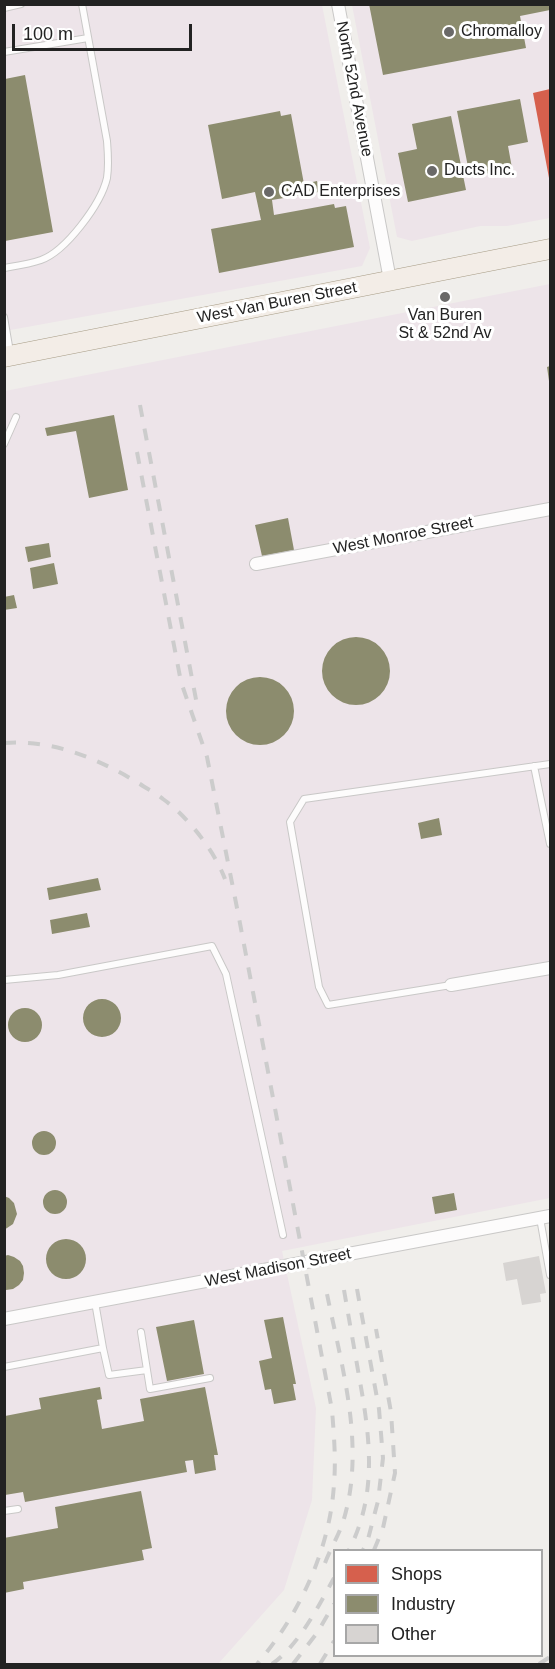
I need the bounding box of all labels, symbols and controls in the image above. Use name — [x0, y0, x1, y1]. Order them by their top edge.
scale bar — [15, 12, 195, 50]
street label: North 52nd Avenue — [331, 20, 377, 158]
place label: Chromalloy — [461, 22, 542, 42]
text: 100 m — [23, 24, 73, 44]
marker: Chromalloy — [442, 25, 456, 39]
place label: Ducts Inc. — [444, 161, 515, 181]
marker: Ducts Inc. — [425, 164, 439, 178]
place label: CAD Enterprises — [281, 182, 400, 202]
marker: CAD Enterprises — [262, 185, 276, 199]
street label: West Van Buren Street — [196, 278, 358, 328]
marker: Van Buren St & 52nd Av — [438, 290, 452, 304]
place label: Van Buren St & 52nd Av — [398, 306, 492, 344]
street label: West Monroe Street — [331, 513, 475, 559]
street label: West Madison Street — [203, 1244, 353, 1292]
legend — [333, 1549, 543, 1657]
text: Shops — [391, 1564, 442, 1584]
text: Industry — [391, 1594, 455, 1614]
text: Other — [391, 1624, 436, 1644]

